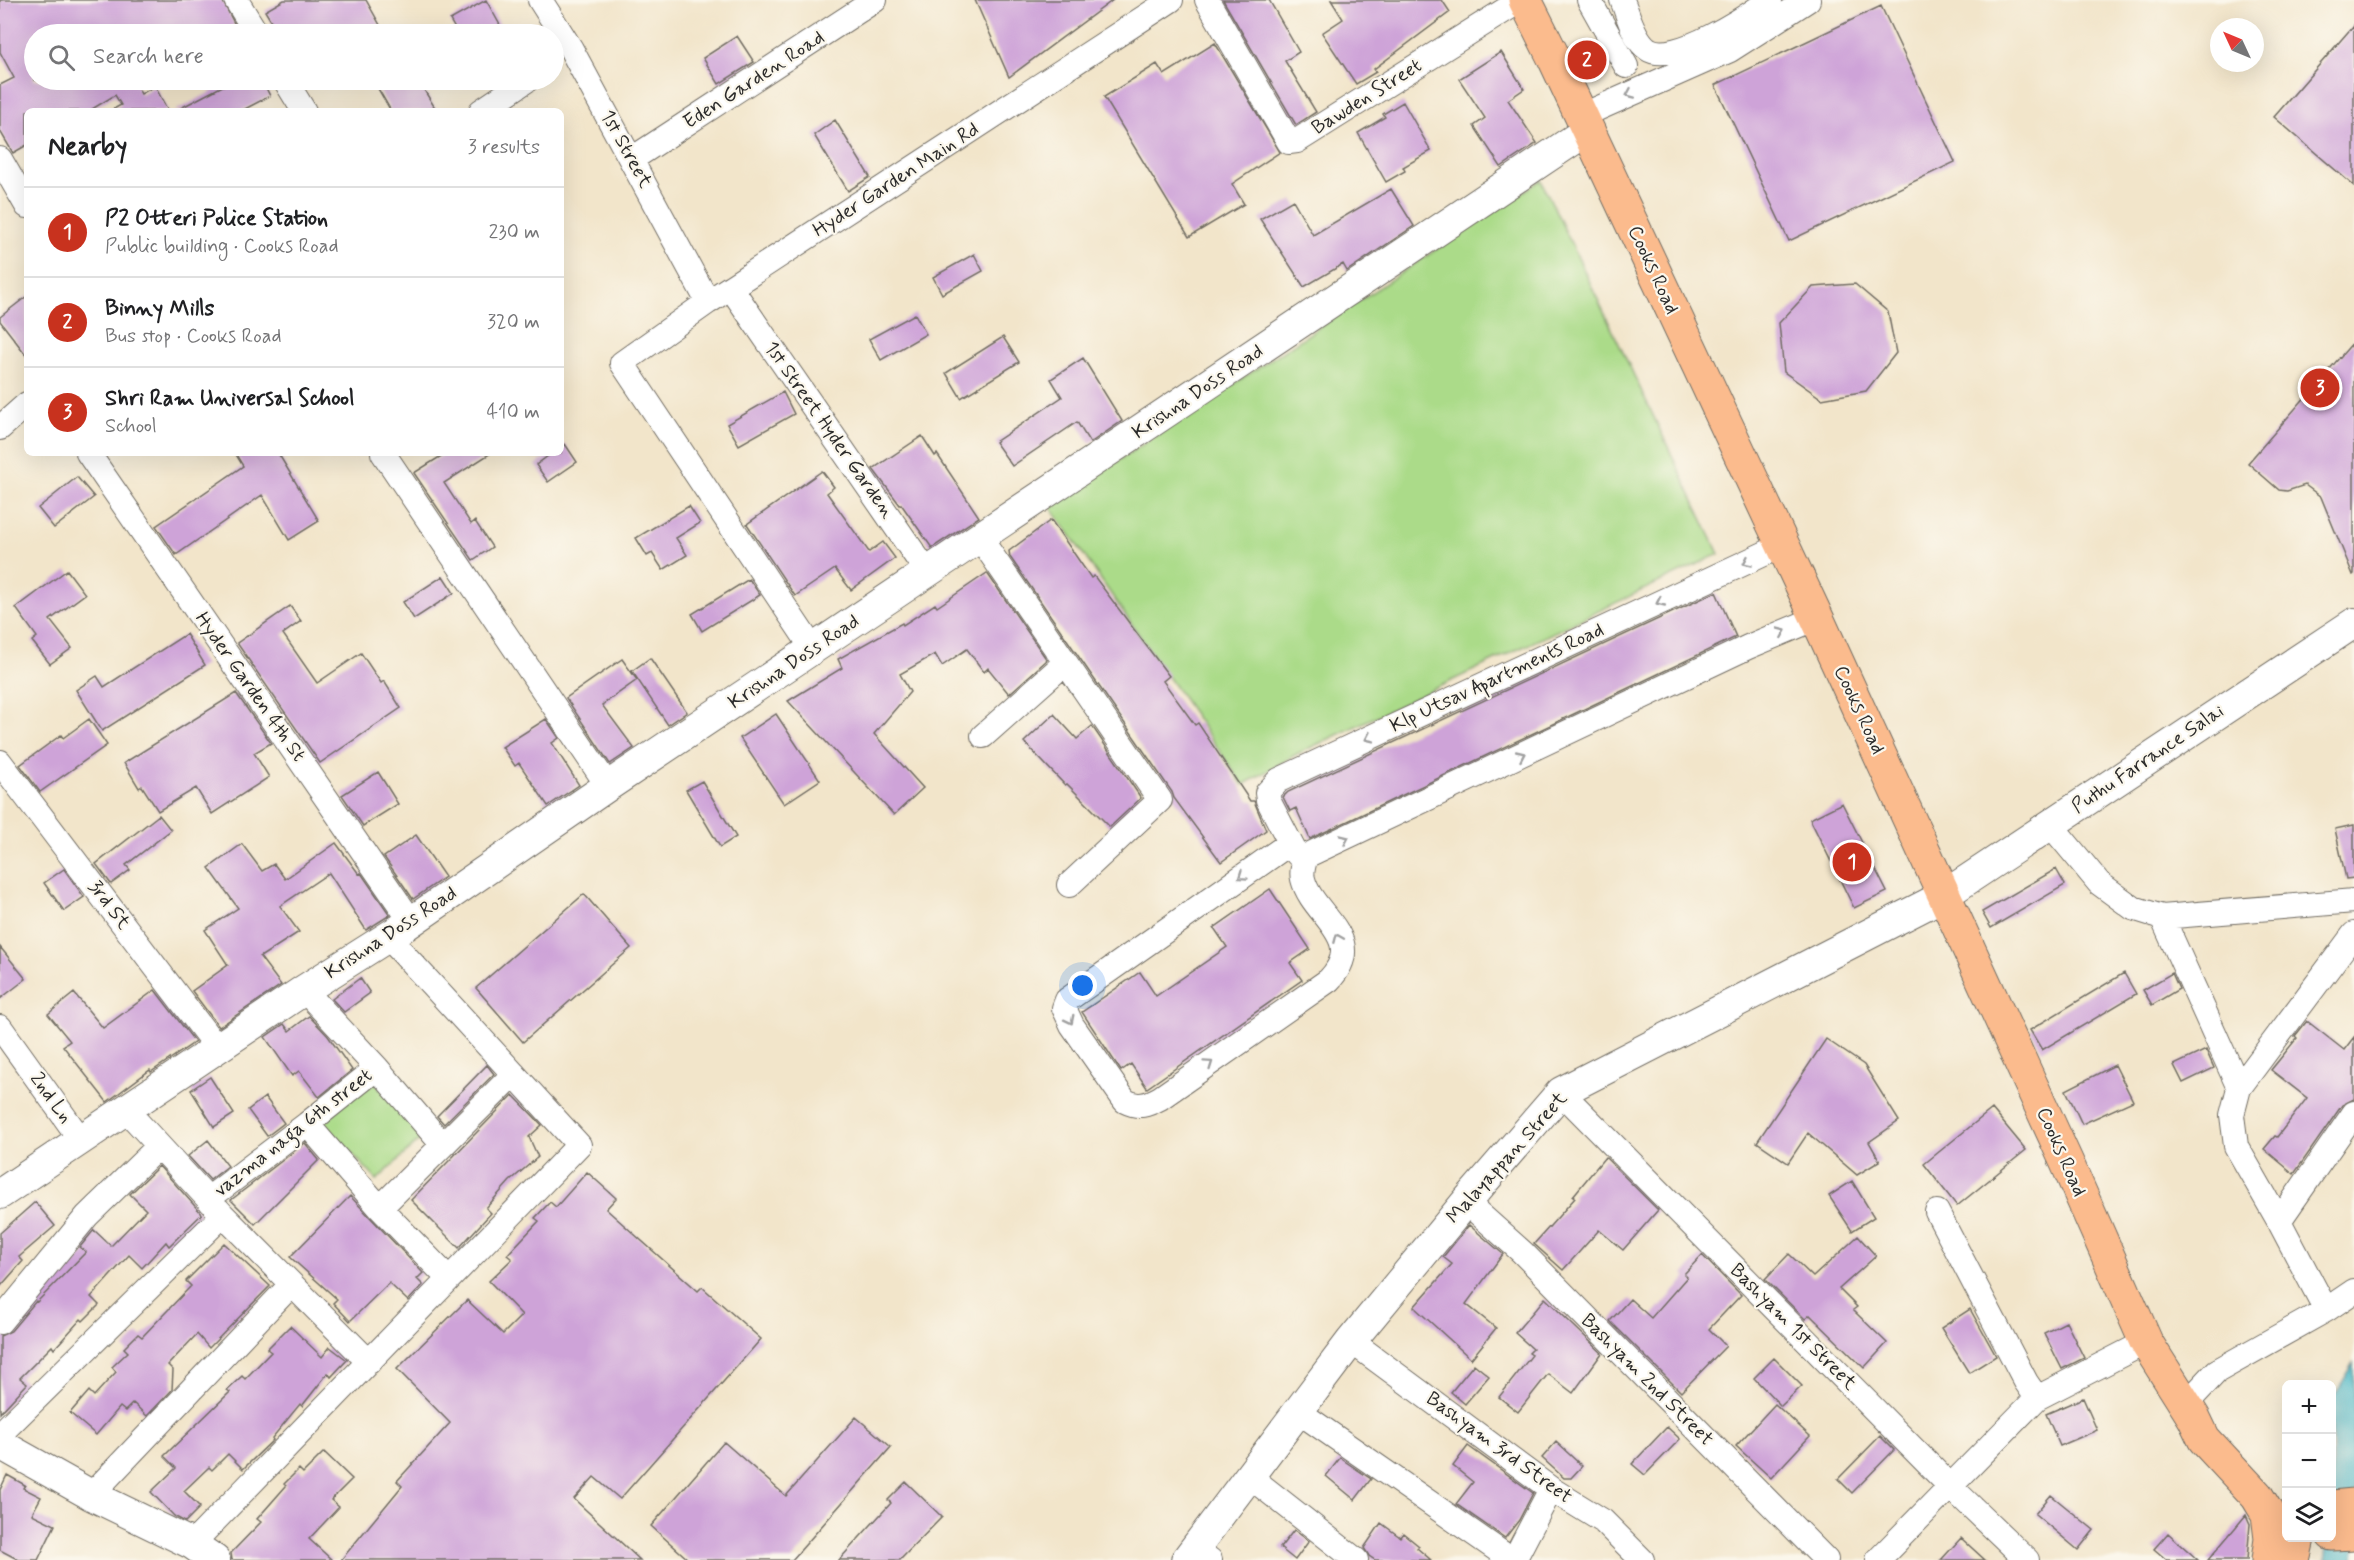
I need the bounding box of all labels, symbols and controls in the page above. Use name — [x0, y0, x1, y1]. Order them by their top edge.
north arrow — [2210, 18, 2264, 72]
search box — [24, 24, 564, 90]
street label: Eden Garden Road — [678, 24, 830, 136]
pin: 2 — [1568, 38, 1606, 82]
icon: search — [45, 41, 78, 74]
text: Search here — [93, 43, 204, 71]
street label: Bawden Street — [1307, 52, 1427, 142]
one-way arrow — [1625, 87, 1636, 99]
street label: 1st Street — [593, 105, 659, 193]
street label: Hyder Garden Main Rd — [808, 116, 984, 244]
text: Nearby — [48, 130, 127, 164]
text: 3 results — [468, 134, 540, 161]
text: P2 Otteri Police Station — [105, 205, 328, 233]
text: 1 — [63, 219, 72, 246]
text: 230 m — [488, 219, 540, 246]
street label: Cooks Road — [1621, 221, 1685, 319]
text: Public building · Cooks Road — [105, 233, 339, 260]
text: Binny Mills — [105, 295, 214, 323]
text: 2 — [63, 309, 72, 336]
text: 320 m — [487, 309, 540, 336]
text: Bus stop · Cooks Road — [105, 323, 282, 350]
street label: 1st Street Hyder Garden — [758, 336, 901, 524]
street label: Krishna Doss Road — [1127, 338, 1269, 446]
pin: 3 — [2300, 366, 2340, 410]
text: Shri Ram Universal School — [105, 385, 355, 413]
text: 3 — [63, 399, 72, 426]
text: 410 m — [486, 399, 540, 426]
text: School — [105, 413, 157, 440]
one-way arrow — [1742, 554, 1753, 566]
one-way arrow — [1655, 595, 1666, 607]
street label: Hyder Garden 4th St — [188, 607, 312, 767]
street label: Krishna Doss Road — [723, 608, 865, 716]
street label: Klp Utsav Apartments Road — [1386, 617, 1609, 740]
one-way arrow — [1776, 628, 1787, 640]
street label: Cooks Road — [1827, 661, 1891, 759]
street label: Puthu Farrance Salai — [2066, 698, 2230, 820]
one-way arrow — [1364, 731, 1375, 743]
one-way arrow — [1514, 751, 1525, 763]
one-way arrow — [1338, 834, 1349, 846]
pin: 1 — [1832, 840, 1872, 884]
one-way arrow — [1238, 869, 1249, 880]
street label: 3rd St — [82, 875, 137, 935]
street label: Krishna Doss Road — [320, 880, 462, 986]
one-way arrow — [1333, 933, 1345, 944]
your location — [1068, 971, 1097, 1000]
one-way arrow — [1063, 1014, 1074, 1025]
one-way arrow — [1202, 1060, 1213, 1071]
street label: vazma naga 6th street — [208, 1062, 379, 1205]
street label: 2nd Ln — [23, 1067, 79, 1129]
street label: Malayappan Street — [1440, 1086, 1574, 1230]
street label: Cooks Road — [2029, 1103, 2093, 1201]
street label: Bashyam 1st Street — [1724, 1258, 1863, 1397]
street label: Bashyam 2nd Street — [1575, 1308, 1719, 1452]
map controls — [2282, 1380, 2336, 1542]
button: + — [2282, 1380, 2336, 1434]
street label: Bashyam 3rd Street — [1420, 1386, 1578, 1510]
button: − — [2282, 1434, 2336, 1488]
button: layers — [2282, 1488, 2336, 1542]

